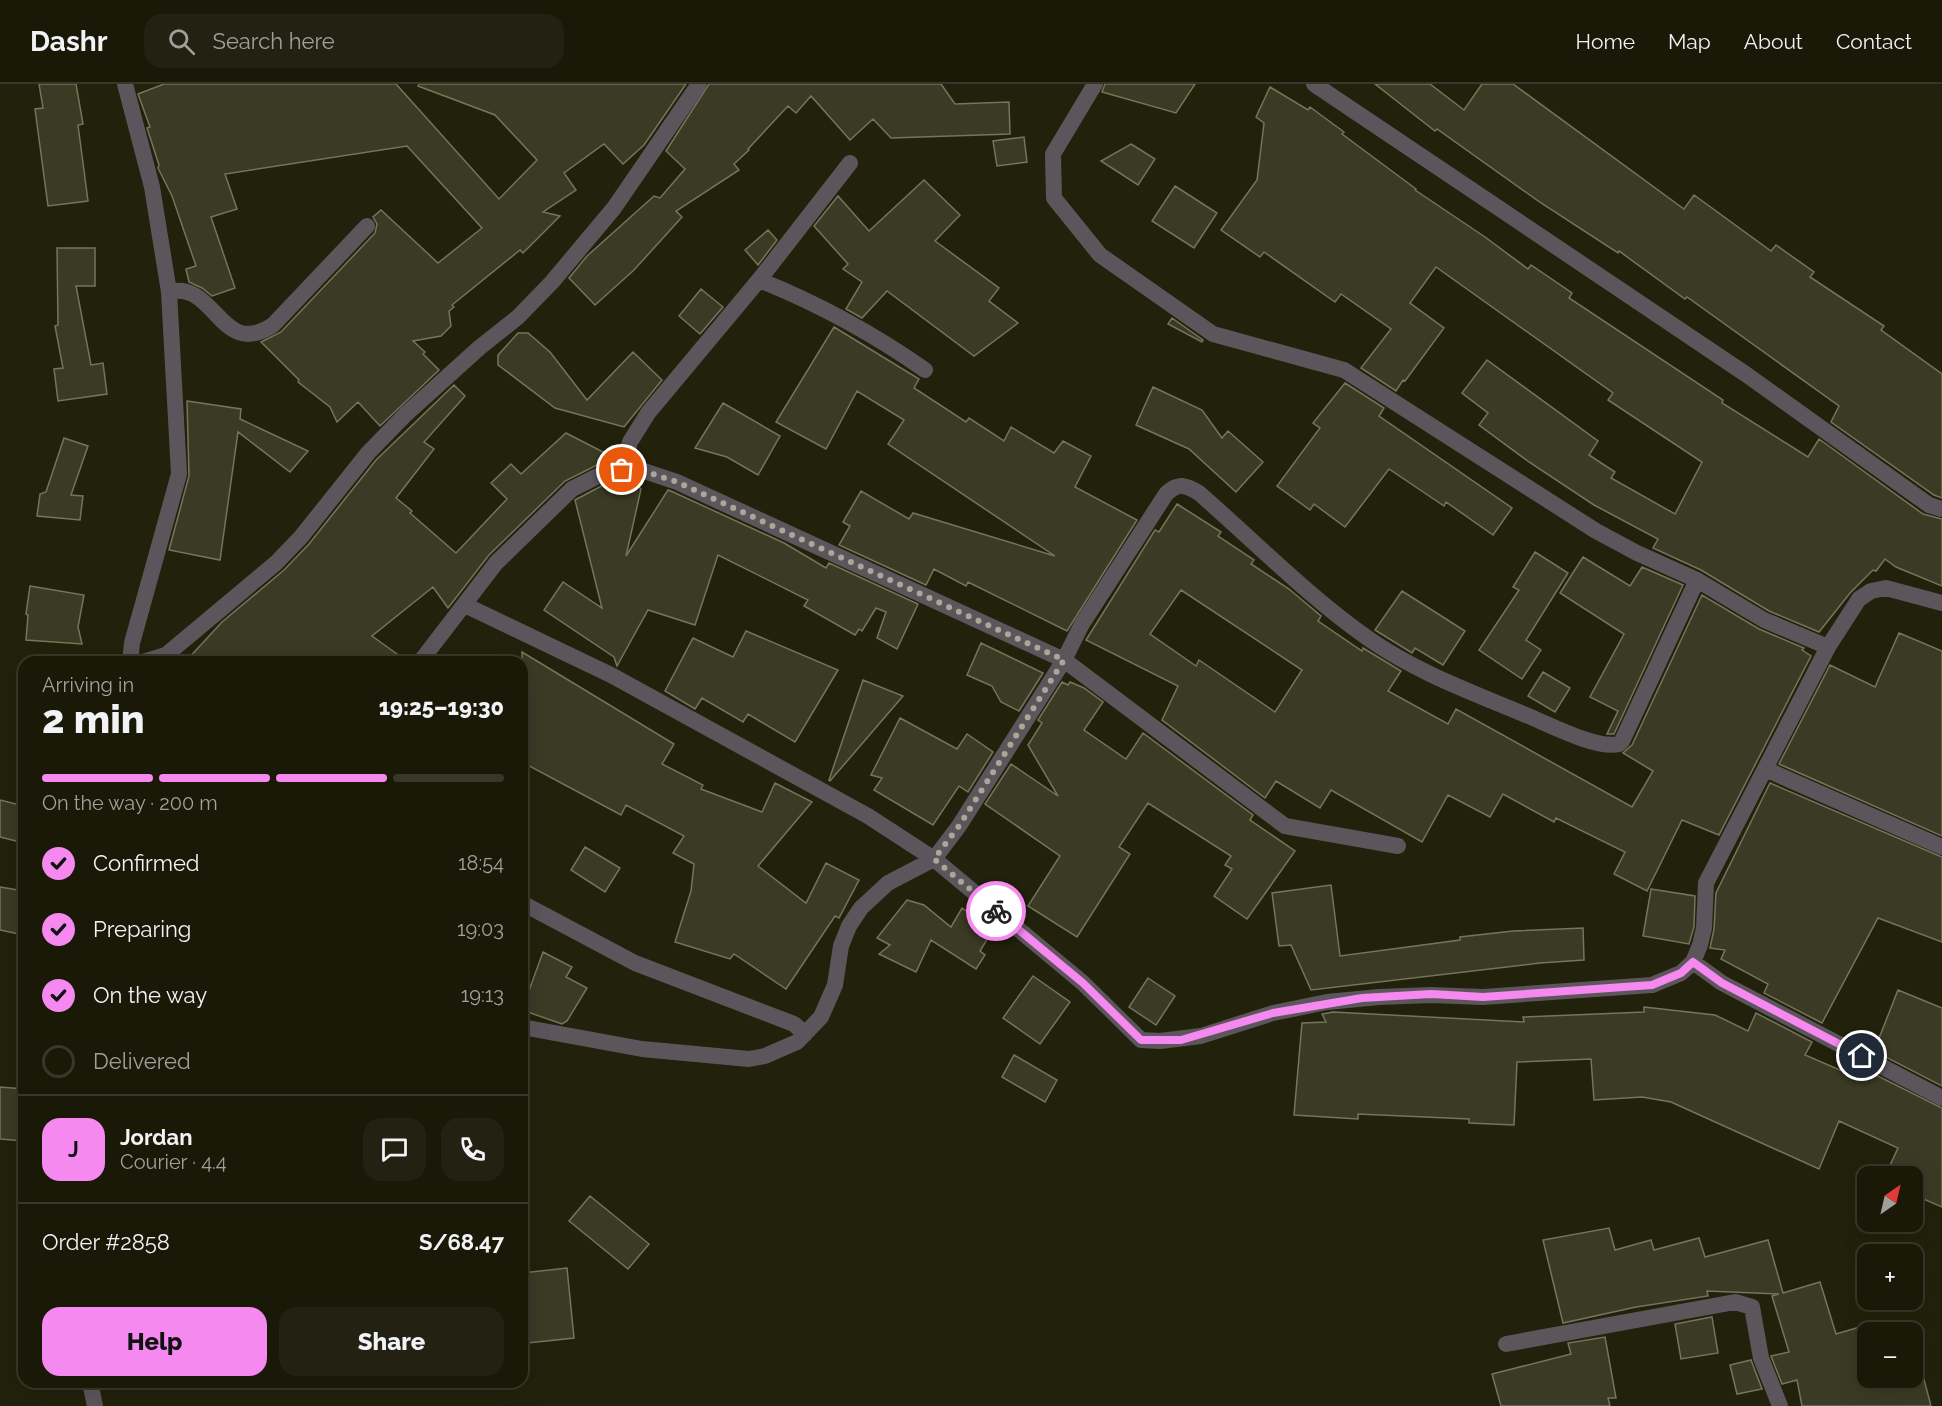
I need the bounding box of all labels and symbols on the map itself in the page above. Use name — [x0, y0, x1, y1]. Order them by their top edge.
pin — [596, 444, 647, 495]
courier — [966, 881, 1026, 941]
pin — [1836, 1030, 1887, 1081]
north arrow — [1857, 1166, 1923, 1232]

